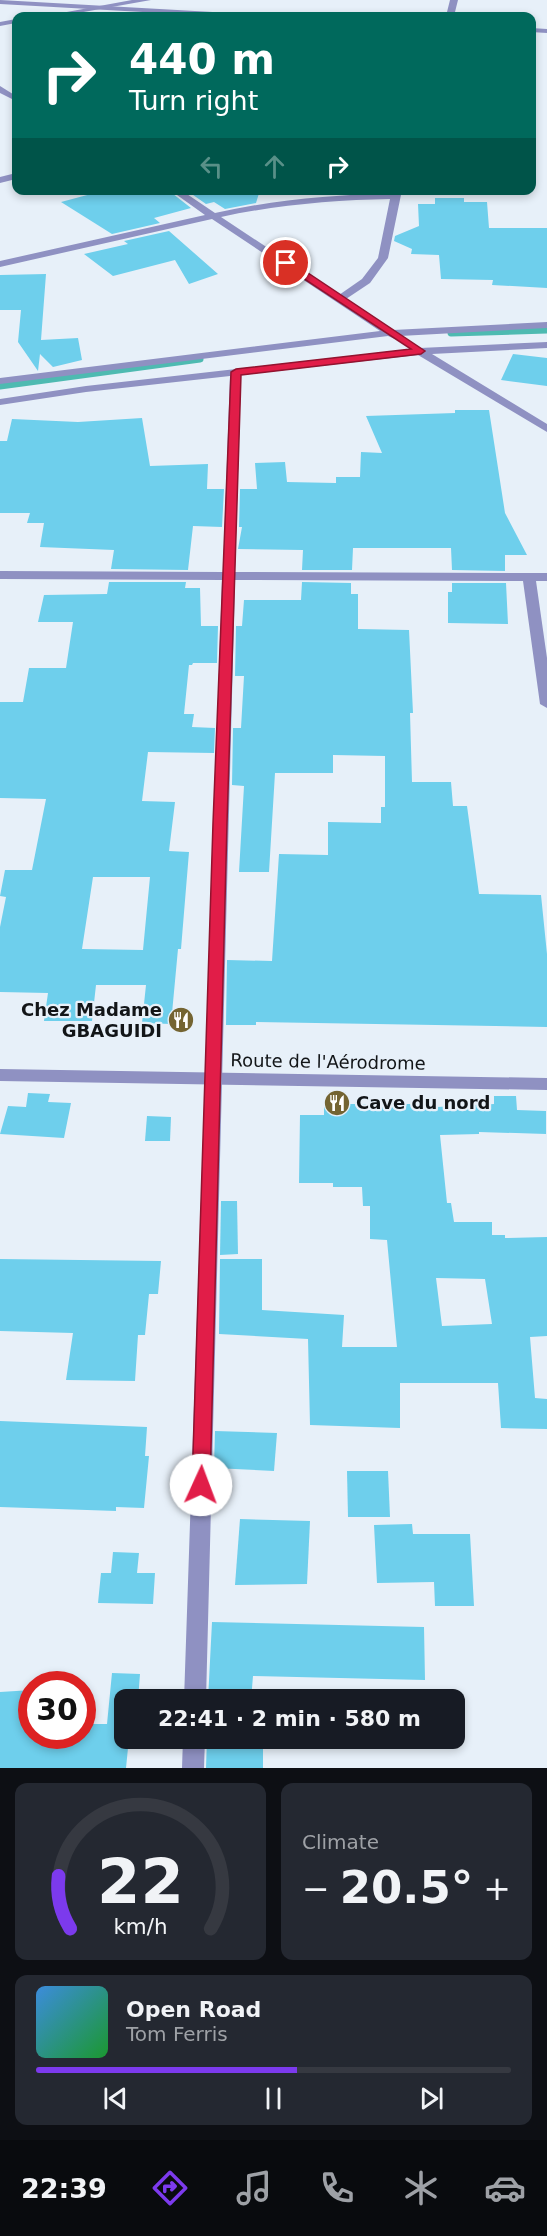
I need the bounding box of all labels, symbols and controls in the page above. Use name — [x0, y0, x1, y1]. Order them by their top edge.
text: 440 m — [129, 35, 275, 84]
icon: right — [30, 36, 108, 114]
text: Turn right — [129, 85, 258, 116]
icon: left — [195, 150, 228, 183]
icon: ahead — [258, 150, 291, 183]
icon: right — [321, 150, 354, 183]
pin — [260, 237, 311, 288]
icon: arrive — [269, 246, 302, 279]
place label: Chez Madame GBAGUIDI — [21, 999, 162, 1041]
restaurant icon: Chez Madame GBAGUIDI — [166, 1005, 196, 1035]
street label: Route de l'Aérodrome — [230, 1049, 426, 1074]
restaurant icon: Cave du nord — [322, 1088, 352, 1118]
place label: Cave du nord — [356, 1092, 490, 1113]
position arrow — [169, 1453, 233, 1517]
speed limit sign: 30 — [18, 1671, 96, 1749]
text: 22:41 · 2 min · 580 m — [158, 1706, 421, 1731]
text: Climate — [302, 1830, 379, 1854]
text: 22 — [97, 1845, 184, 1918]
text: 20.5° — [340, 1861, 473, 1914]
text: − — [302, 1869, 330, 1908]
text: + — [483, 1869, 511, 1908]
text: km/h — [113, 1914, 168, 1939]
text: Open Road — [126, 1997, 261, 2022]
text: Tom Ferris — [126, 2022, 228, 2046]
icon: previous — [99, 2082, 132, 2115]
icon: pause — [257, 2082, 290, 2115]
icon: next — [415, 2082, 448, 2115]
icon: directions — [149, 2167, 191, 2209]
icon: music — [233, 2167, 275, 2209]
icon: phone — [316, 2167, 358, 2209]
icon: climate — [400, 2167, 442, 2209]
icon: car — [484, 2167, 526, 2209]
text: 22:39 — [21, 2173, 107, 2204]

